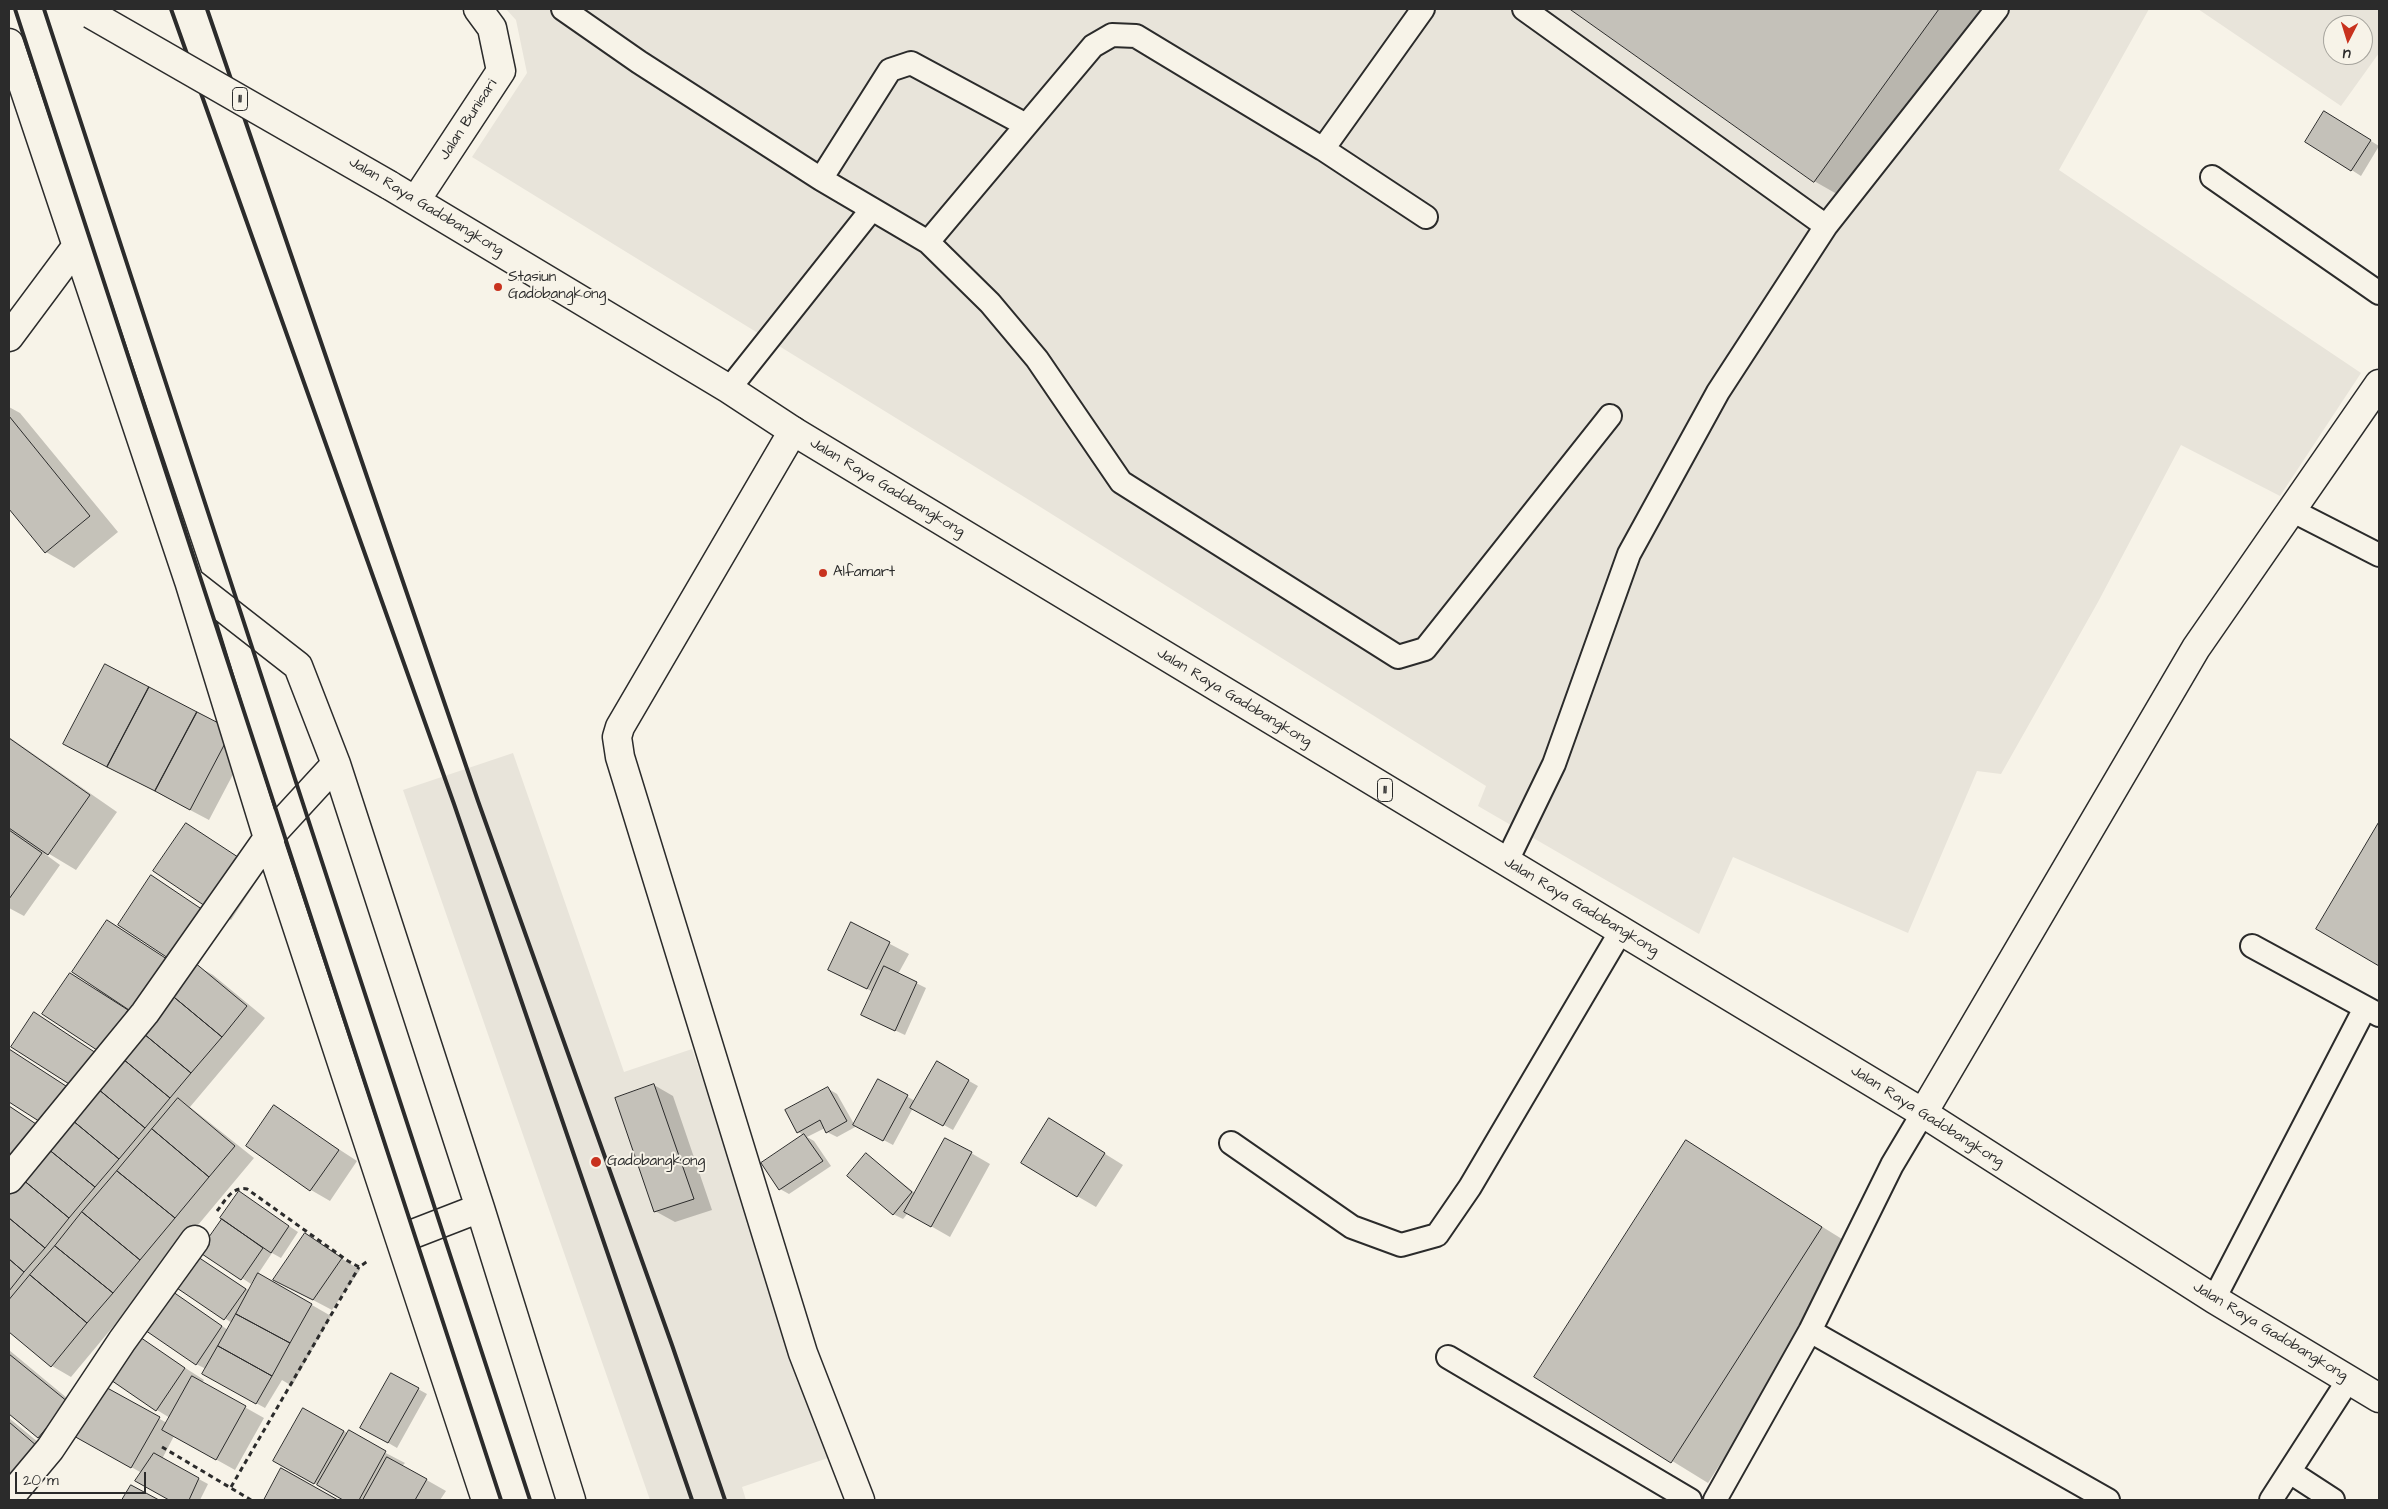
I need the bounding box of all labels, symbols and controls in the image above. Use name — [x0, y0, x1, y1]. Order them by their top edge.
north arrow — [2323, 15, 2373, 65]
text: U — [2342, 44, 2352, 64]
street label: Jalan Bunisari — [436, 76, 502, 164]
road number: 11 — [232, 88, 248, 110]
street label: Jalan Raya Gadobangkong — [345, 154, 507, 260]
place label: Stasiun Gadobangkong — [508, 269, 606, 304]
marker: Stasiun Gadobangkong — [492, 281, 504, 293]
street label: Jalan Raya Gadobangkong — [806, 435, 968, 541]
place label: Alfamart — [833, 564, 895, 582]
marker: Alfamart — [817, 567, 829, 579]
street label: Jalan Raya Gadobangkong — [1153, 645, 1315, 751]
road number: 11 — [1378, 778, 1392, 802]
street label: Jalan Raya Gadobangkong — [1500, 854, 1662, 960]
street label: Jalan Raya Gadobangkong — [1847, 1062, 2007, 1172]
place label: Gadobangkong — [607, 1153, 705, 1171]
marker: Gadobangkong — [589, 1155, 603, 1169]
street label: Jalan Raya Gadobangkong — [2189, 1279, 2351, 1385]
scale bar — [18, 1462, 149, 1494]
text: 20 m — [23, 1470, 59, 1491]

